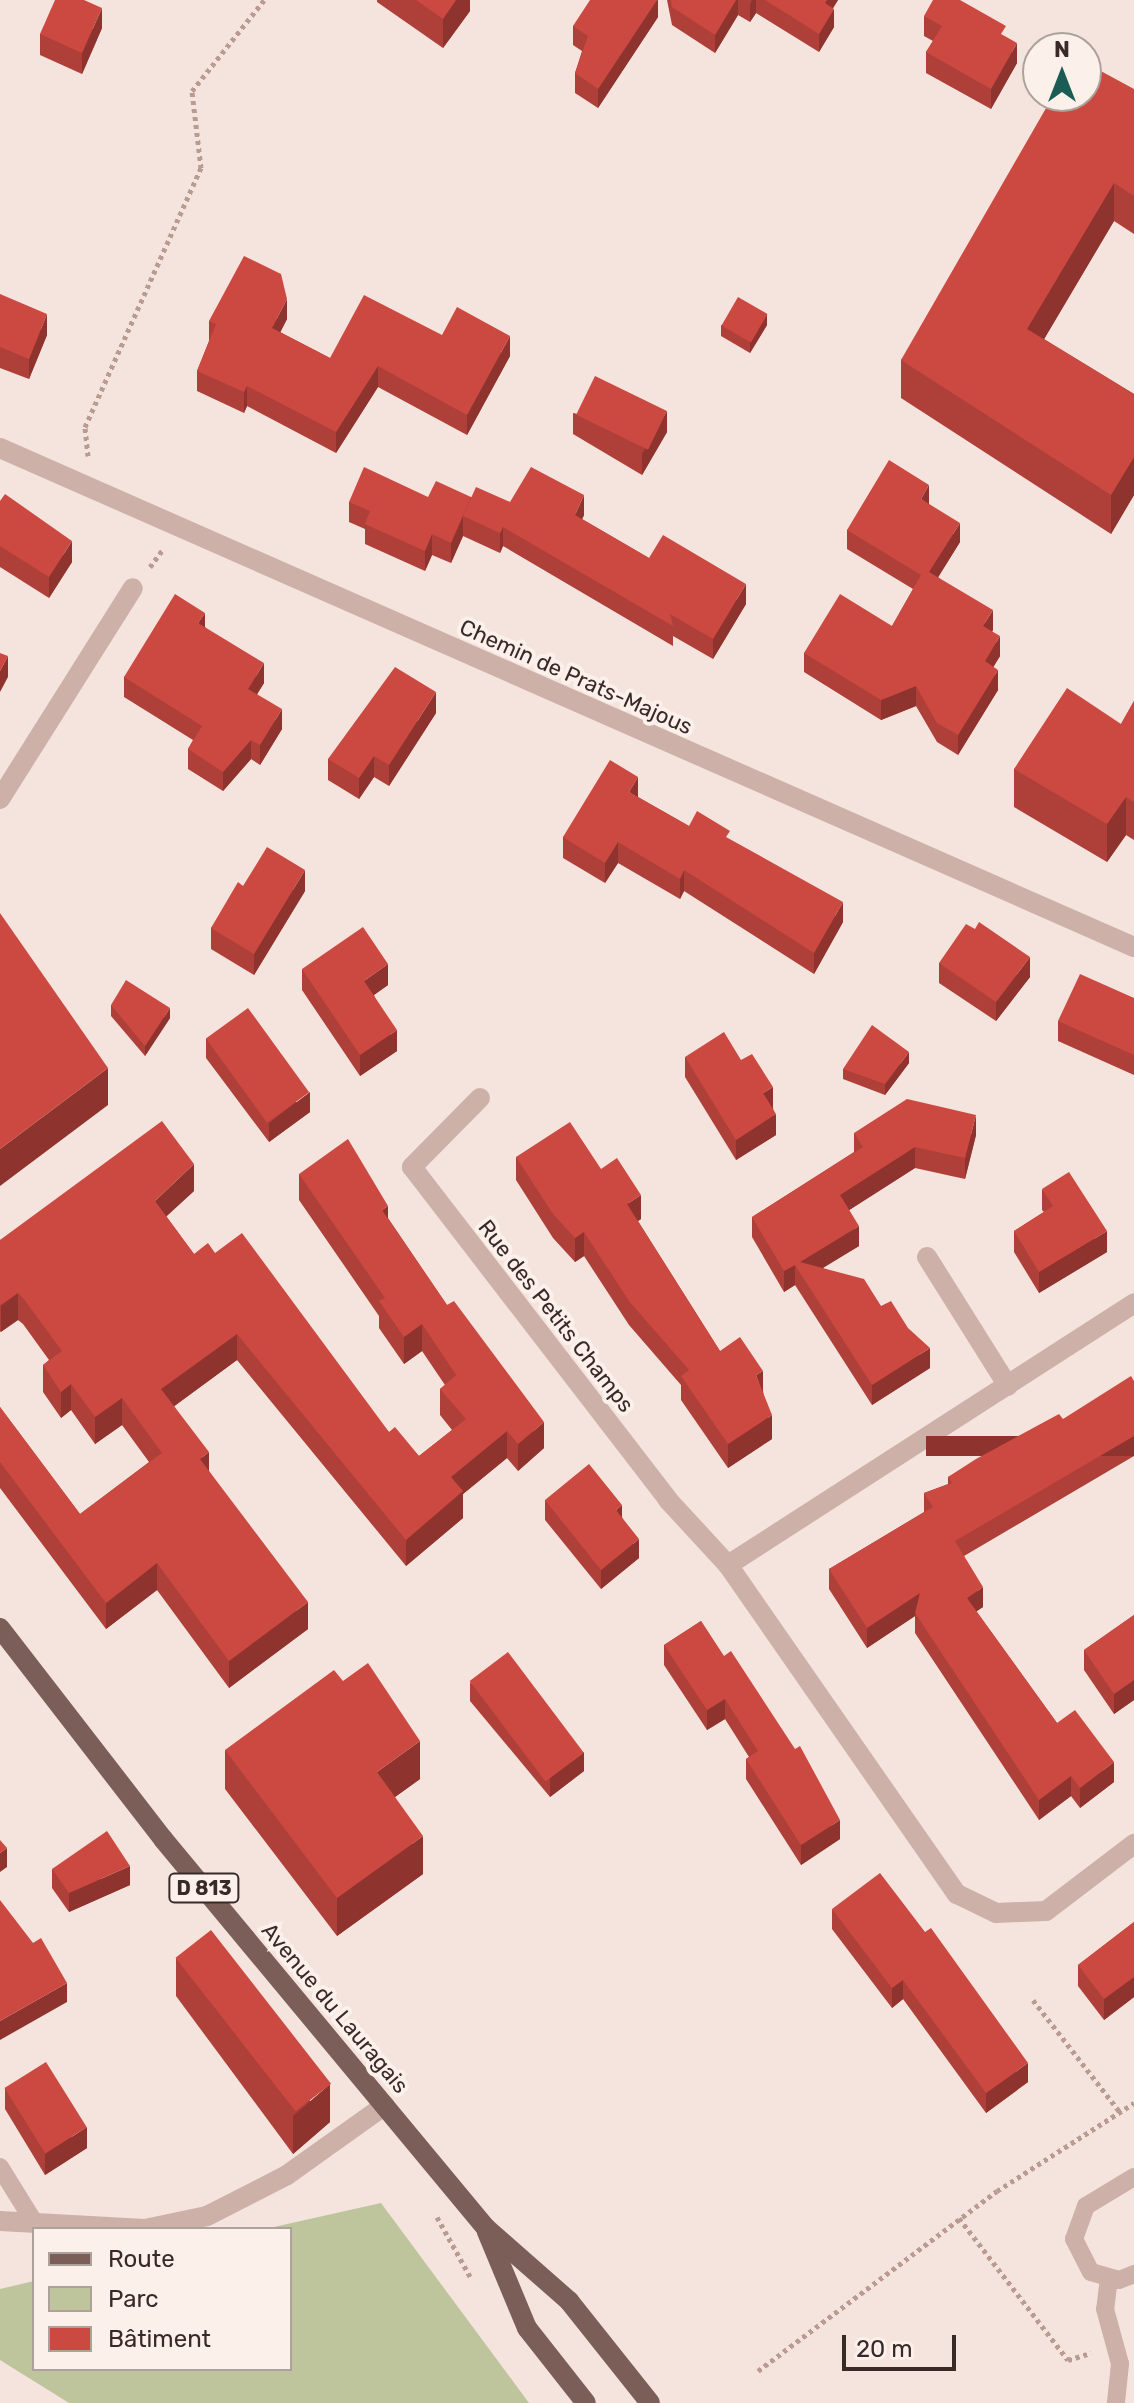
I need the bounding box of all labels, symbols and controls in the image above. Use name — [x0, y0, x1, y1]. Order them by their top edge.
north arrow — [1022, 32, 1102, 112]
text: N — [1054, 36, 1070, 63]
street label: Chemin de Prats-Majous — [456, 614, 696, 740]
street label: Rue des Petits Champs — [473, 1215, 639, 1417]
road number: D 813 — [168, 1872, 240, 1904]
street label: Avenue du Lauragais — [256, 1918, 414, 2098]
legend — [32, 2227, 292, 2371]
text: Route — [108, 2245, 175, 2273]
text: Parc — [108, 2285, 159, 2313]
scale bar — [846, 2319, 960, 2369]
text: Bâtiment — [108, 2325, 211, 2353]
text: 20 m — [856, 2335, 913, 2363]

